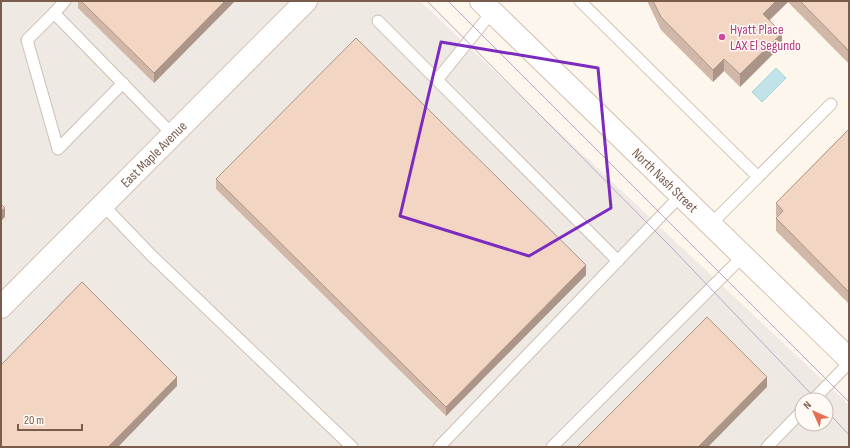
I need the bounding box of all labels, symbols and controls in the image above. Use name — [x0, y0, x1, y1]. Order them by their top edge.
place label: Hyatt Place LAX El Segundo — [730, 21, 801, 54]
marker: Hyatt Place LAX El Segundo — [717, 32, 727, 42]
street label: East Maple Avenue — [117, 117, 190, 191]
street label: North Nash Street — [629, 144, 702, 216]
north arrow — [794, 392, 834, 432]
text: N — [801, 399, 814, 412]
scale bar — [18, 406, 82, 432]
text: 20 m — [24, 413, 44, 428]

